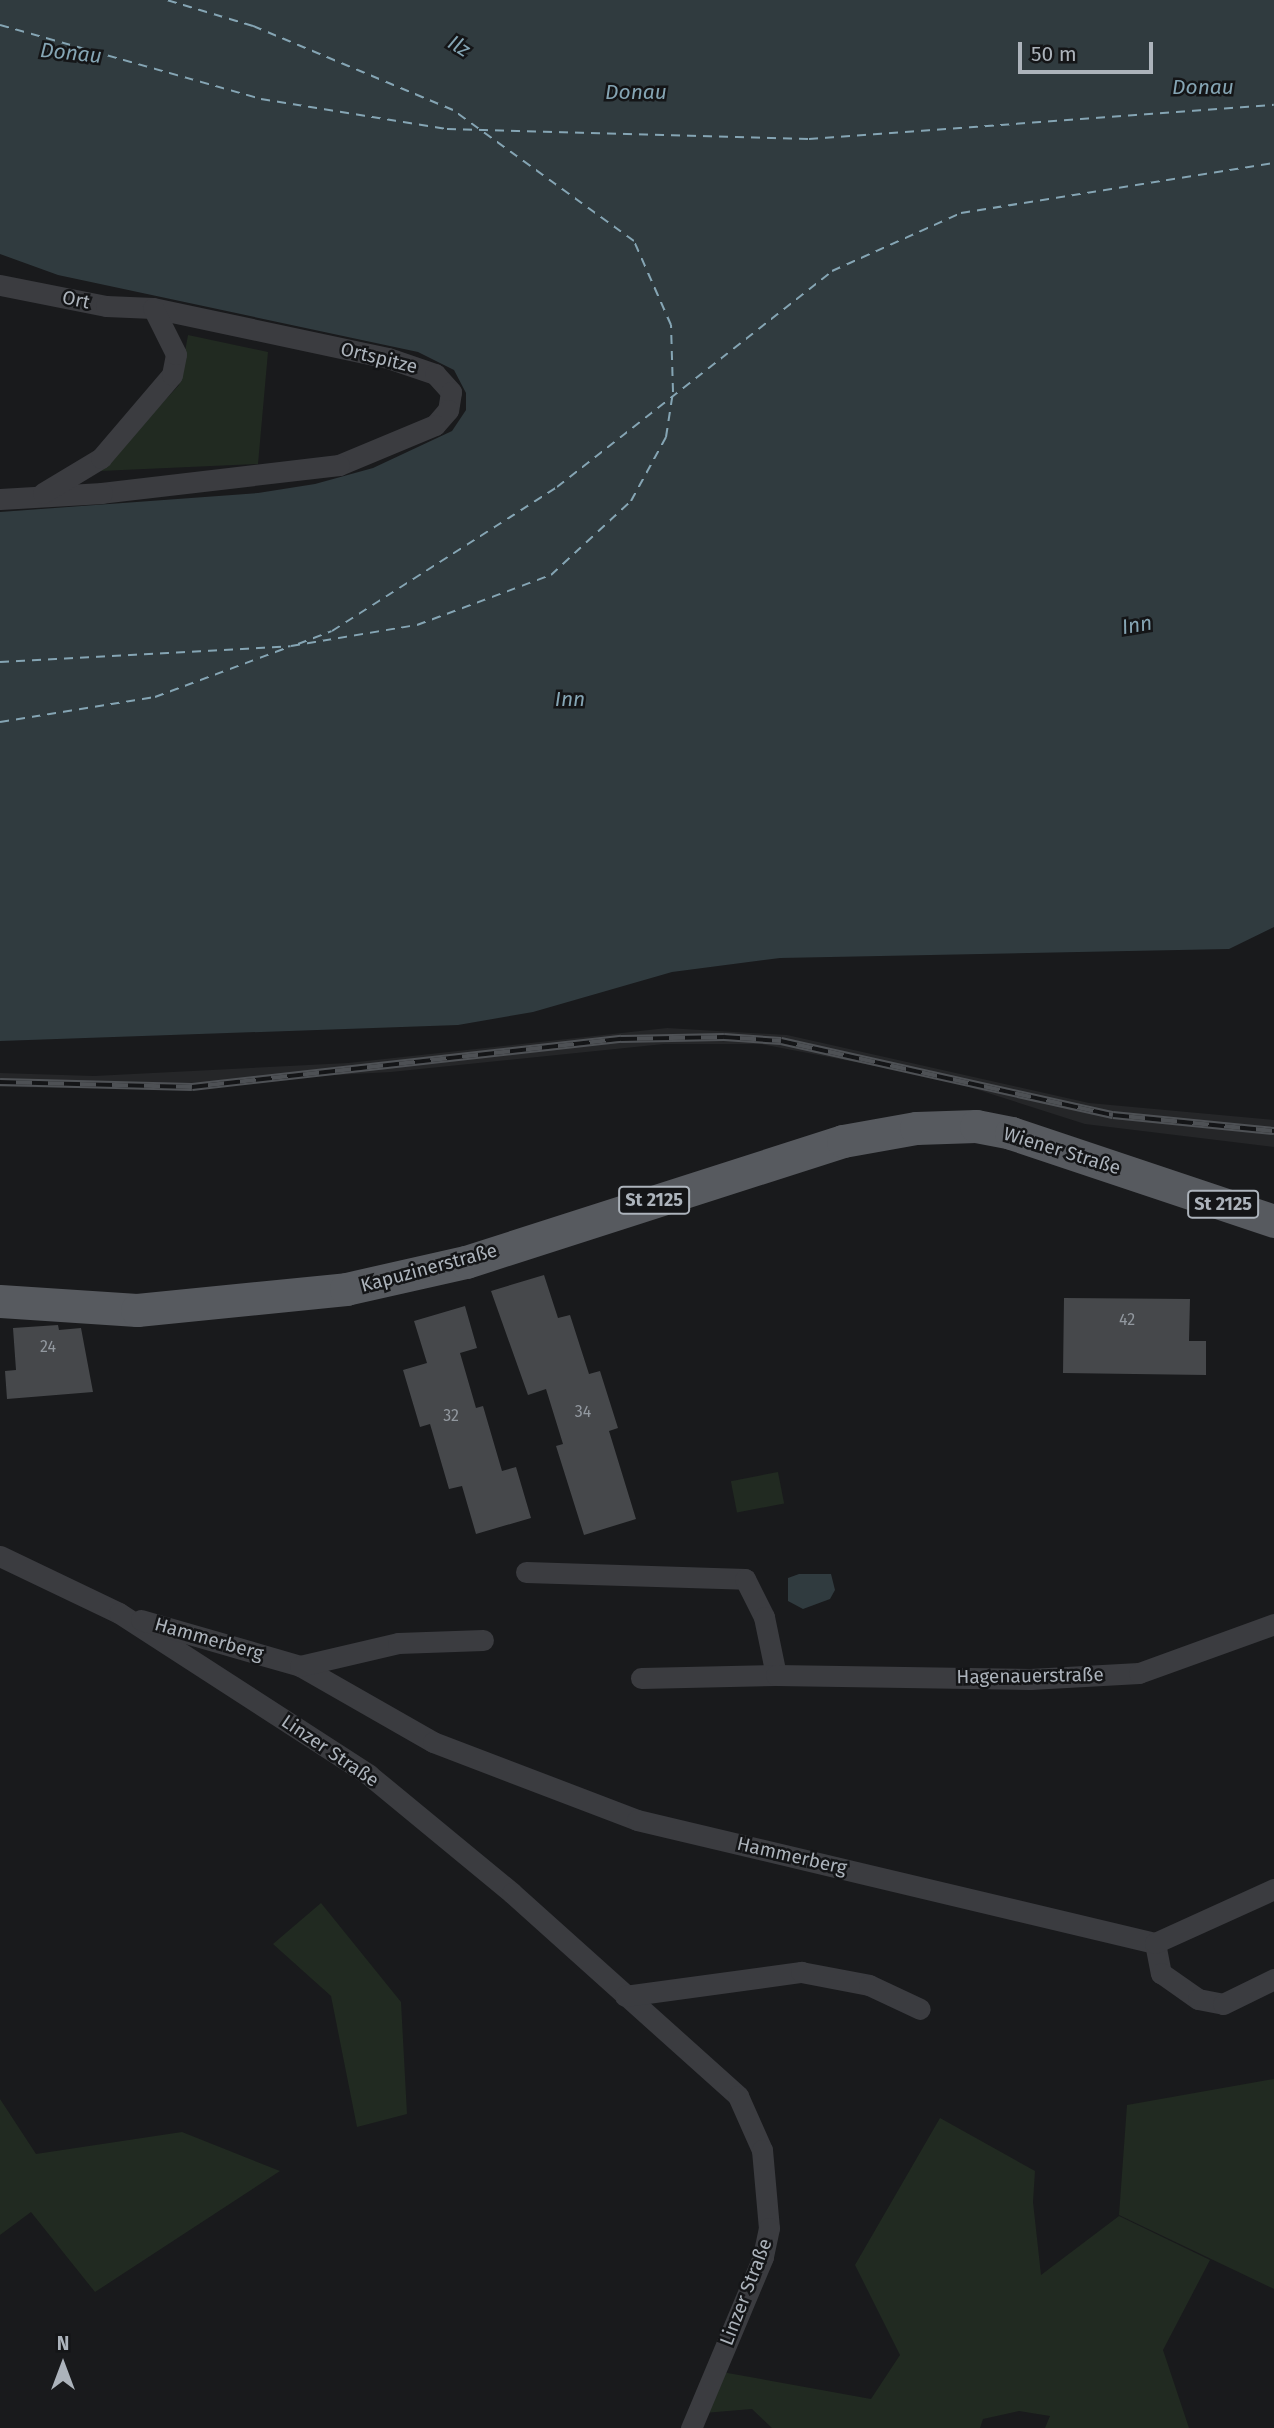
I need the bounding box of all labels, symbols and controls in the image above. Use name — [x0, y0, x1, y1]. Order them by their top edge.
scale bar — [1022, 28, 1157, 72]
water label: Ilz — [443, 30, 475, 62]
water label: Donau — [39, 37, 103, 69]
text: 50 m — [1031, 41, 1077, 67]
water label: Donau — [1172, 74, 1234, 100]
water label: Donau — [605, 79, 667, 105]
street label: Ort — [60, 286, 92, 314]
street label: Ortspitze — [338, 337, 420, 379]
water label: Inn — [1120, 610, 1154, 640]
water label: Inn — [555, 686, 585, 712]
street label: Wiener Straße — [1001, 1122, 1123, 1180]
road number: St 2125 — [617, 1185, 691, 1214]
road number: St 2125 — [1186, 1190, 1260, 1218]
street label: Kapuzinerstraße — [358, 1239, 500, 1297]
house number: 42 — [1119, 1310, 1135, 1330]
house number: 24 — [40, 1337, 56, 1357]
house number: 34 — [575, 1402, 591, 1422]
house number: 32 — [443, 1406, 459, 1426]
street label: Hammerberg — [152, 1613, 266, 1665]
street label: Hagenauerstraße — [956, 1663, 1104, 1689]
street label: Linzer Straße — [277, 1710, 383, 1792]
street label: Hammerberg — [735, 1832, 849, 1880]
street label: Linzer Straße — [715, 2235, 777, 2349]
north arrow — [28, 2330, 98, 2400]
text: N — [57, 2332, 69, 2355]

